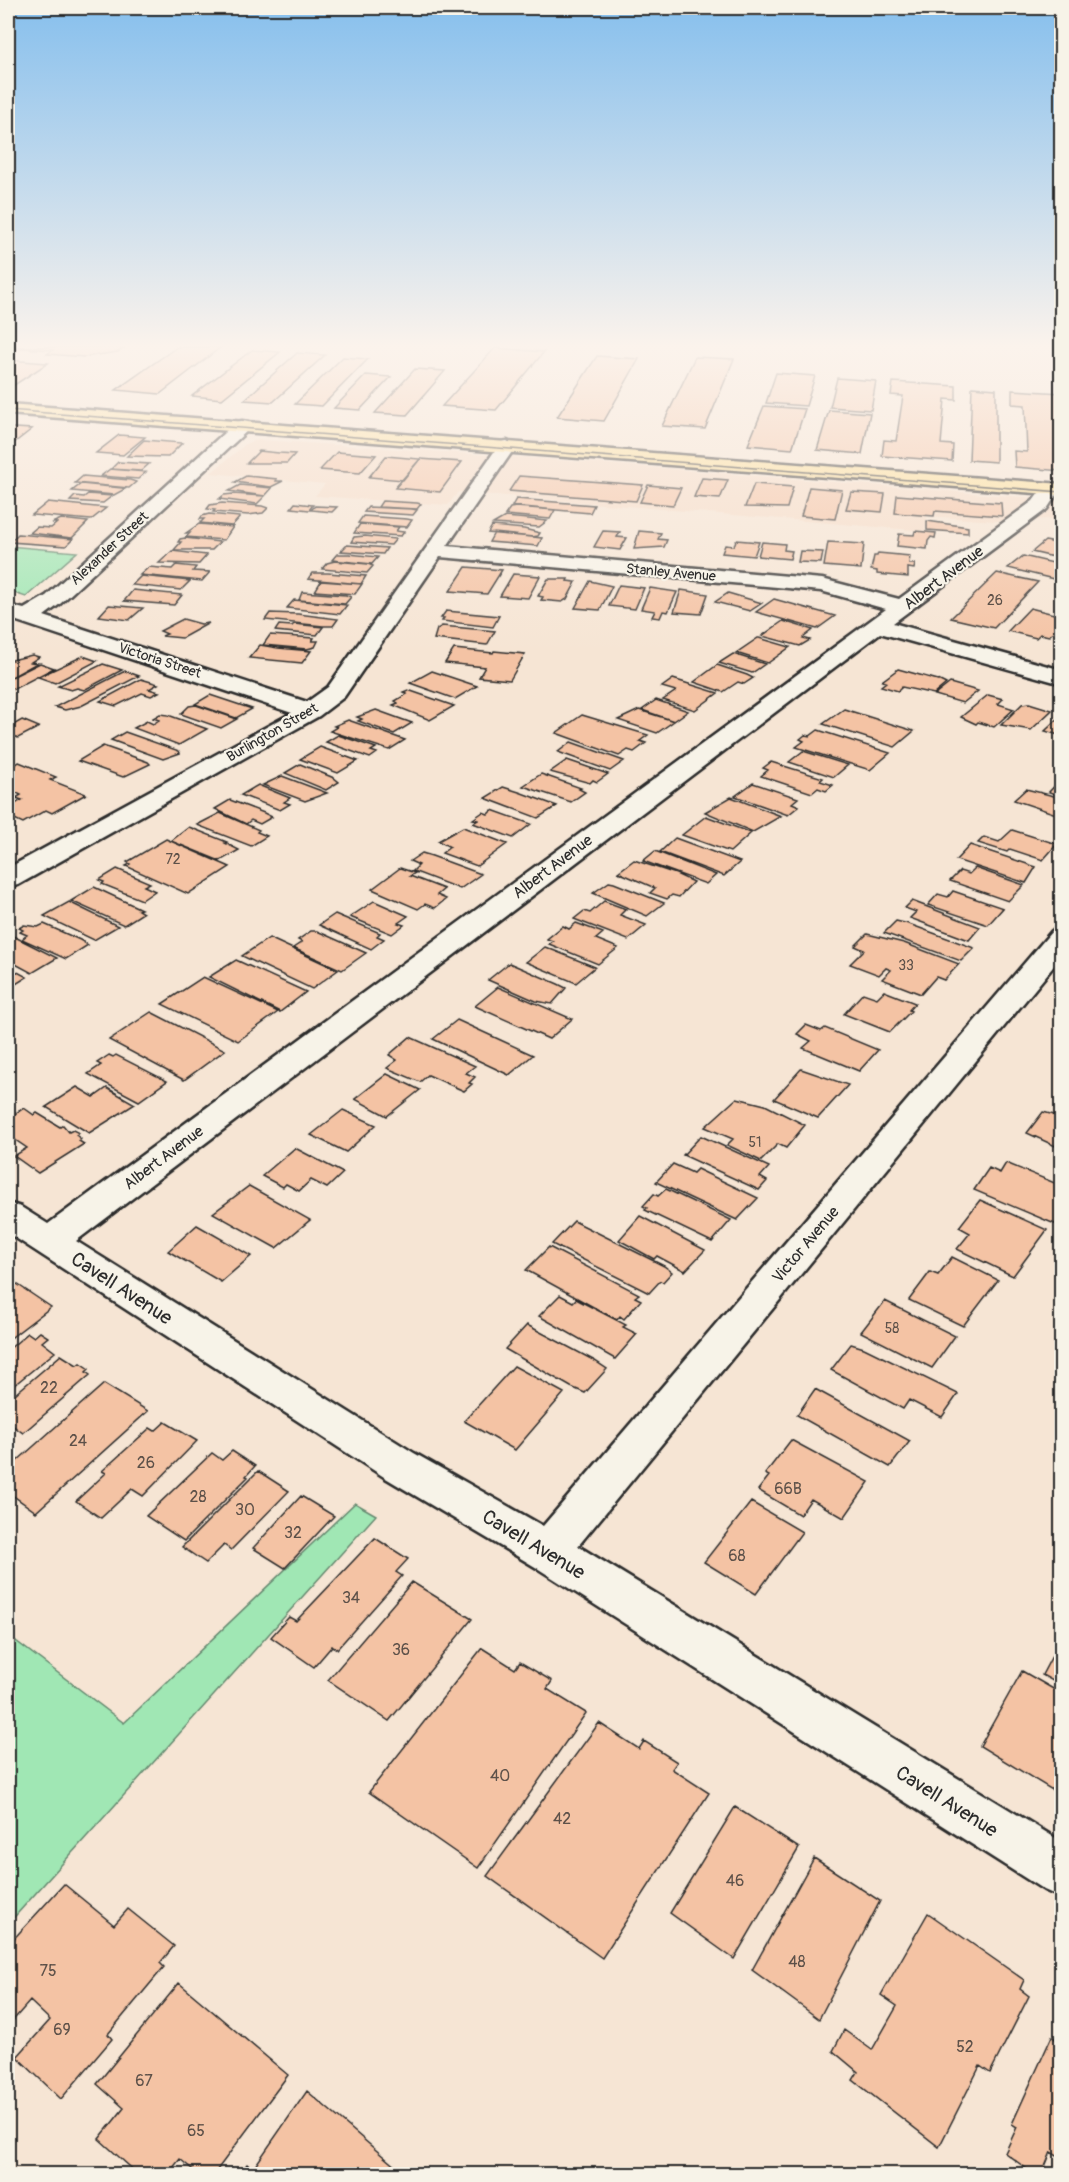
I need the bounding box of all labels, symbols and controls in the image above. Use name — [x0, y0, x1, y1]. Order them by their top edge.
street label: Alexander Street — [67, 508, 152, 589]
street label: Albert Avenue — [900, 541, 988, 614]
street label: Stanley Avenue — [625, 560, 717, 585]
house number: 26 — [987, 592, 1003, 609]
street label: Victoria Street — [116, 639, 204, 682]
street label: Burlington Street — [224, 699, 321, 765]
street label: Albert Avenue — [509, 830, 597, 903]
house number: 72 — [165, 851, 181, 868]
house number: 33 — [898, 957, 914, 974]
street label: Albert Avenue — [120, 1121, 208, 1194]
house number: 51 — [748, 1134, 762, 1151]
street label: Victor Avenue — [768, 1202, 844, 1287]
street label: Cavell Avenue — [66, 1246, 177, 1331]
house number: 58 — [885, 1320, 899, 1337]
house number: 22 — [40, 1378, 58, 1398]
house number: 24 — [69, 1431, 87, 1451]
house number: 26 — [137, 1453, 155, 1473]
house number: 66B — [774, 1479, 802, 1499]
house number: 28 — [189, 1487, 207, 1507]
house number: 30 — [235, 1500, 255, 1520]
street label: Cavell Avenue — [478, 1504, 590, 1585]
house number: 32 — [284, 1523, 302, 1543]
house number: 68 — [728, 1546, 746, 1566]
house number: 34 — [342, 1588, 360, 1608]
house number: 36 — [392, 1640, 410, 1660]
street label: Cavell Avenue — [891, 1760, 1003, 1843]
house number: 40 — [490, 1766, 510, 1786]
house number: 42 — [553, 1809, 571, 1829]
house number: 46 — [726, 1871, 744, 1891]
house number: 48 — [788, 1952, 806, 1972]
house number: 75 — [39, 1961, 57, 1981]
house number: 69 — [53, 2020, 71, 2040]
house number: 52 — [956, 2037, 974, 2057]
house number: 67 — [135, 2071, 153, 2091]
house number: 65 — [187, 2121, 205, 2141]

